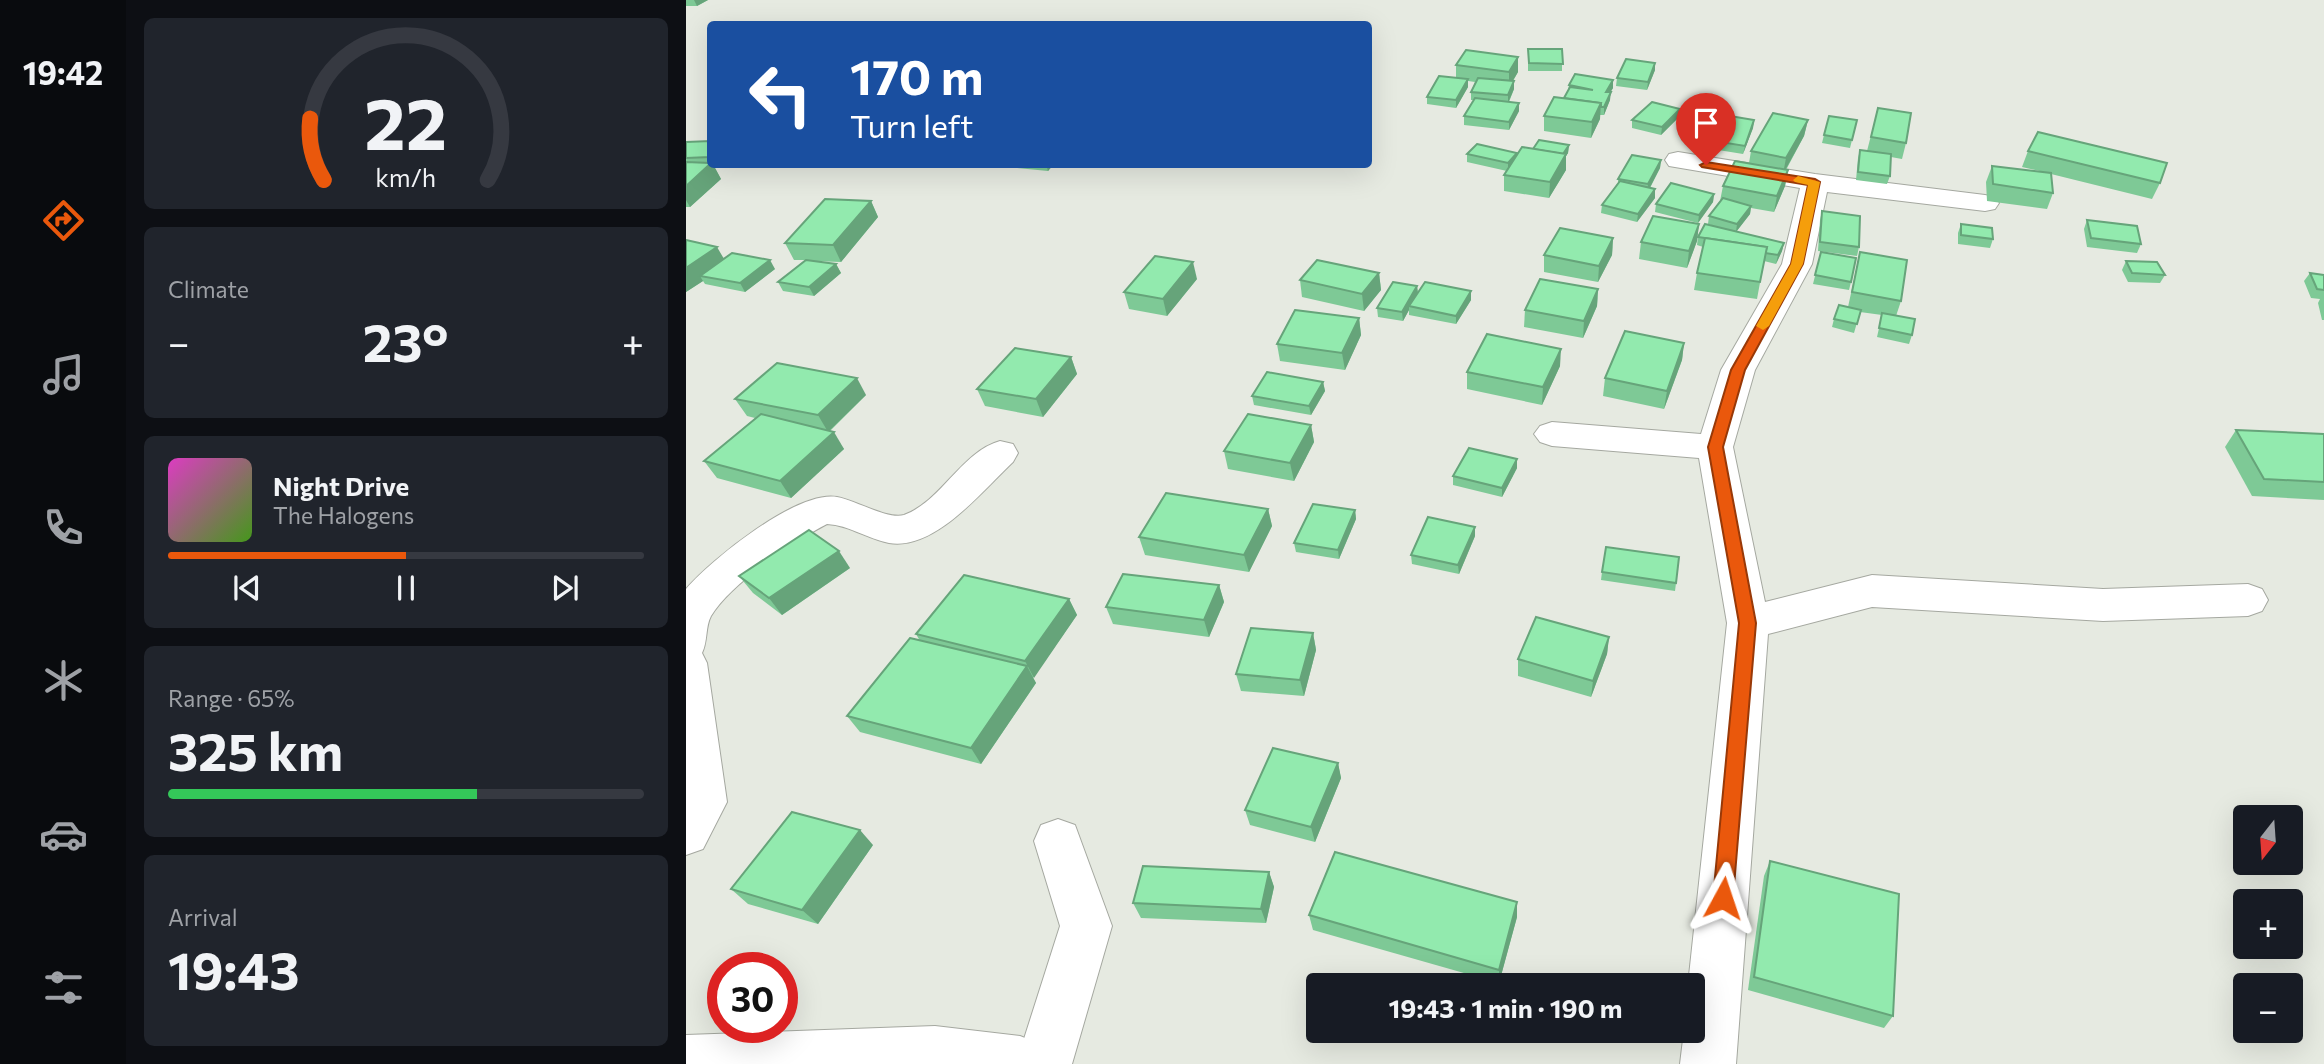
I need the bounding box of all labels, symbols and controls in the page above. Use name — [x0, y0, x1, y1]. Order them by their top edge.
text: 170 m — [850, 45, 983, 105]
icon: left — [735, 49, 826, 140]
text: 19:42 — [23, 52, 103, 92]
text: 22 — [365, 76, 447, 165]
pin — [1676, 93, 1736, 165]
icon: arrive — [1687, 104, 1725, 142]
text: Turn left — [850, 105, 974, 145]
text: km/h — [376, 161, 436, 191]
icon: directions — [39, 196, 88, 245]
text: Climate — [168, 275, 249, 303]
text: 23° — [363, 309, 449, 373]
text: − — [168, 318, 190, 365]
text: + — [622, 318, 644, 365]
icon: music — [39, 350, 88, 399]
text: Night Drive — [273, 470, 409, 501]
text: The Halogens — [273, 501, 414, 529]
icon: phone — [39, 503, 88, 552]
icon: previous — [228, 569, 266, 607]
icon: pause — [387, 569, 425, 607]
icon: next — [546, 569, 584, 607]
icon: climate — [39, 656, 88, 705]
text: Range · 65% — [168, 684, 295, 712]
text: 325 km — [168, 718, 343, 782]
north arrow — [2233, 805, 2303, 875]
map controls — [2233, 805, 2303, 1043]
icon: car — [39, 810, 88, 859]
position arrow — [1686, 861, 1760, 935]
button: + — [2233, 889, 2303, 959]
text: Arrival — [168, 903, 238, 931]
text: 19:43 — [168, 937, 300, 1001]
speed limit sign: 30 — [707, 952, 798, 1043]
icon: filters — [39, 963, 88, 1012]
button: − — [2233, 973, 2303, 1043]
text: 19:43 · 1 min · 190 m — [1389, 992, 1622, 1023]

